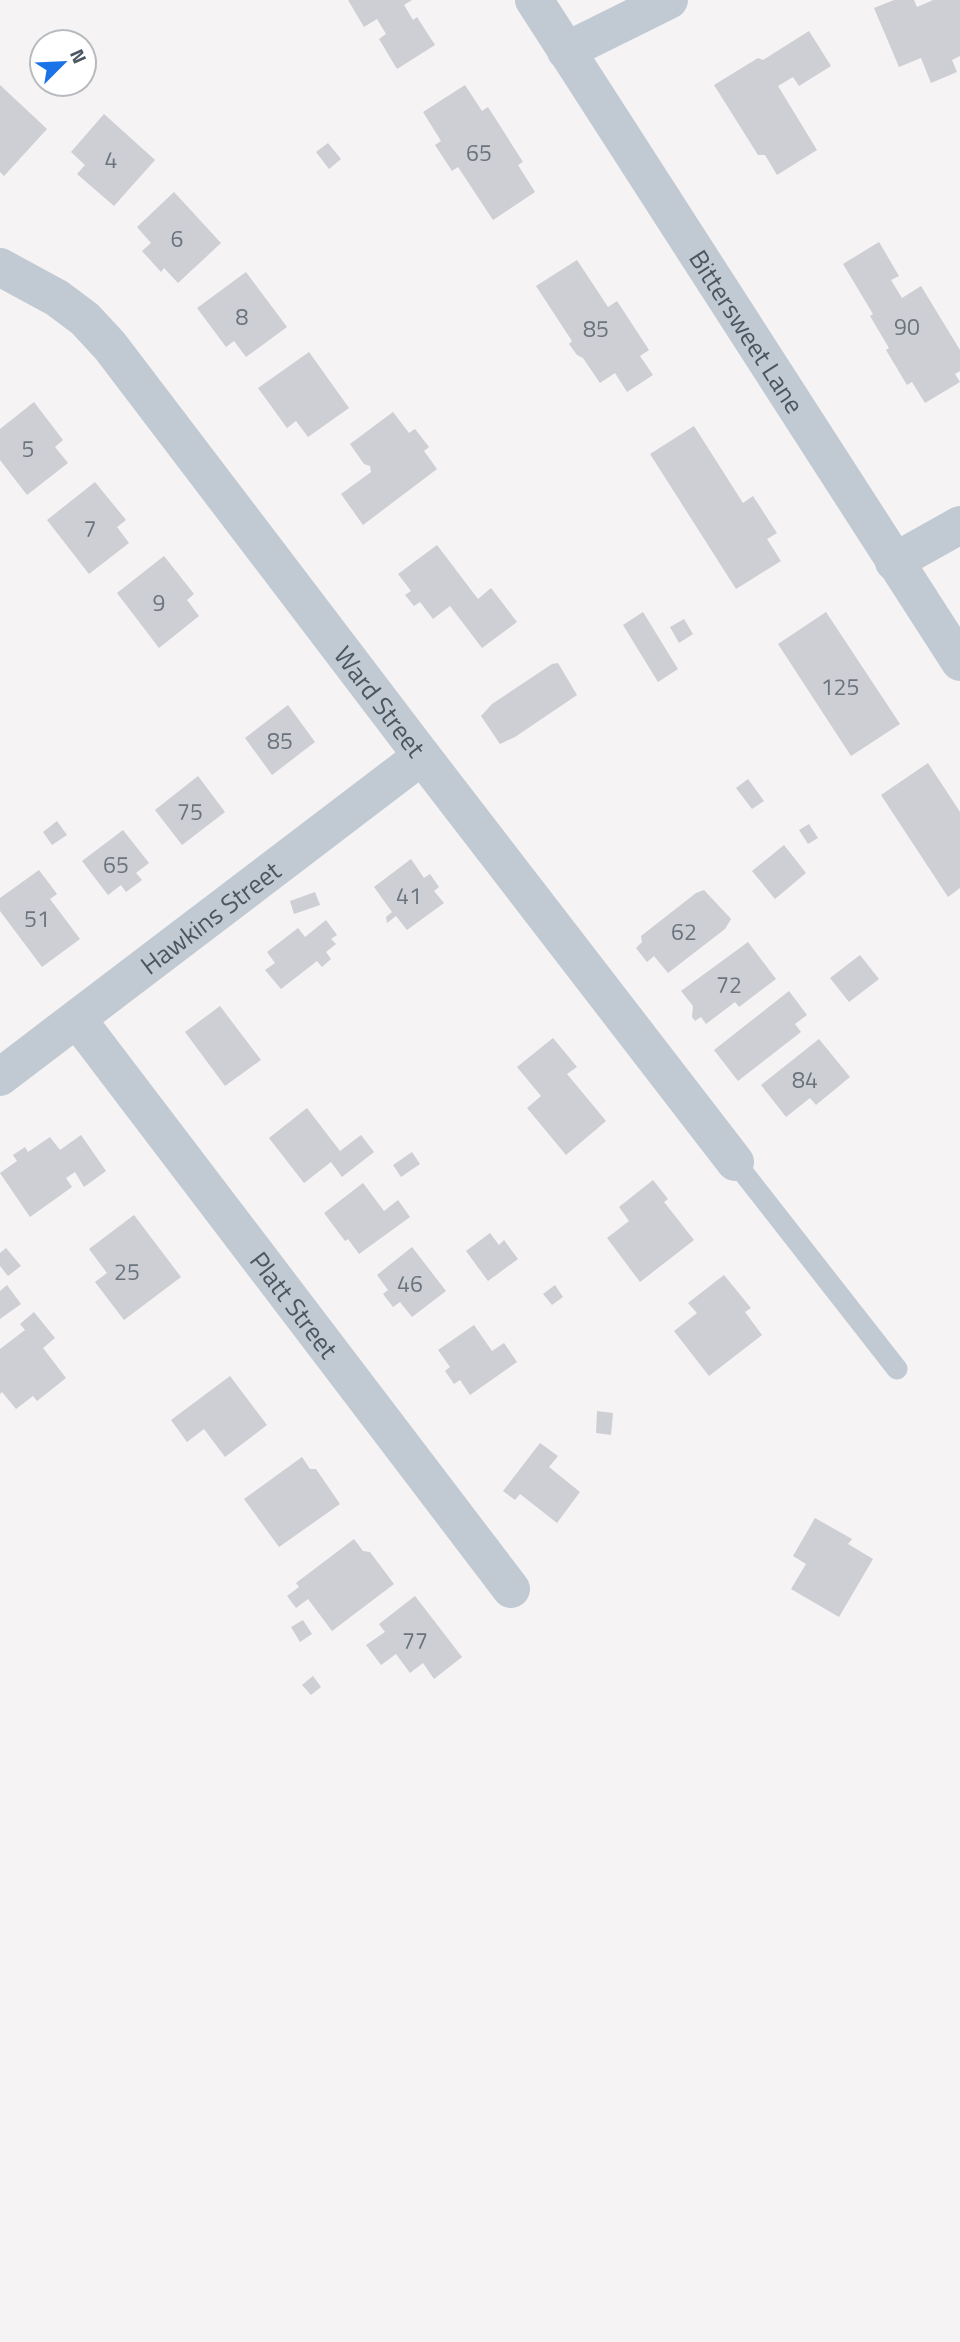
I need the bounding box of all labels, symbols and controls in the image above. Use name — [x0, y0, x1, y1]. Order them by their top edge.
north arrow — [28, 28, 98, 98]
text: N — [63, 44, 95, 68]
house number: 65 — [466, 135, 492, 170]
house number: 4 — [105, 142, 117, 177]
house number: 6 — [171, 221, 183, 256]
street label: Bittersweet Lane — [680, 242, 814, 421]
house number: 8 — [236, 299, 249, 334]
house number: 90 — [894, 309, 920, 344]
house number: 85 — [583, 311, 609, 346]
house number: 5 — [22, 431, 34, 466]
house number: 7 — [84, 511, 96, 546]
house number: 9 — [153, 585, 165, 620]
street label: Ward Street — [325, 637, 435, 765]
house number: 125 — [821, 669, 859, 704]
house number: 85 — [267, 723, 293, 758]
house number: 75 — [177, 794, 203, 829]
house number: 65 — [103, 847, 129, 882]
street label: Hawkins Street — [132, 851, 289, 983]
house number: 41 — [396, 878, 422, 913]
house number: 51 — [24, 901, 50, 936]
house number: 62 — [671, 914, 697, 949]
house number: 72 — [716, 967, 742, 1002]
house number: 84 — [792, 1062, 818, 1097]
street label: Platt Street — [241, 1243, 348, 1366]
house number: 25 — [114, 1254, 140, 1289]
house number: 46 — [397, 1266, 423, 1301]
house number: 77 — [402, 1623, 428, 1658]

